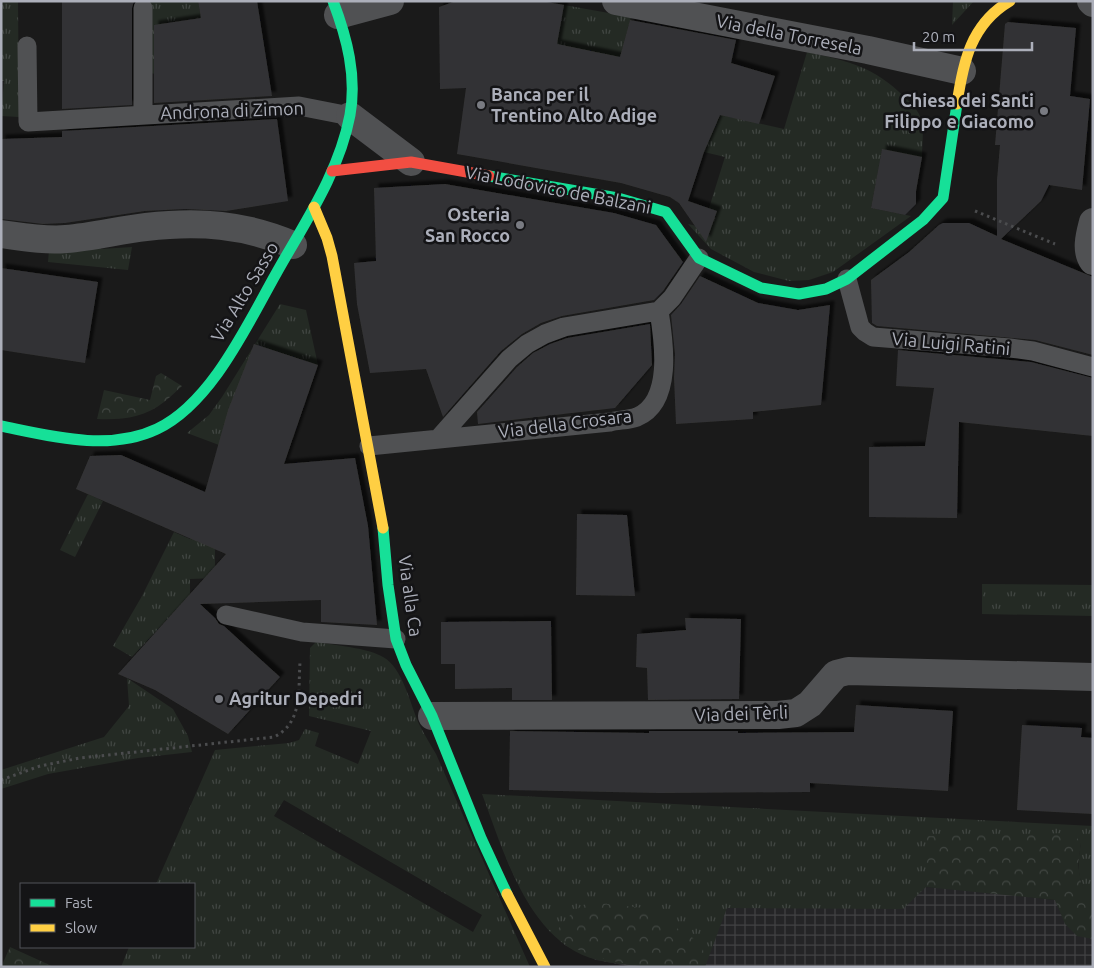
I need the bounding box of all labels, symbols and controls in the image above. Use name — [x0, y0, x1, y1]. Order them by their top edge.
street label: Via della Torresela — [715, 10, 864, 58]
scale bar — [914, 20, 1032, 52]
text: 20 m — [922, 28, 955, 45]
place label: Banca per il Trentino Alto Adige — [491, 84, 657, 125]
place label: Chiesa dei Santi Filippo e Giacomo — [884, 90, 1034, 131]
street label: Androna di Zimon — [160, 98, 304, 123]
marker: Banca per il Trentino Alto Adige — [475, 99, 487, 111]
marker: Chiesa dei Santi Filippo e Giacomo — [1038, 105, 1050, 117]
street label: Via Lodovico de Balzani — [464, 161, 653, 217]
place label: Osteria San Rocco — [425, 204, 510, 245]
marker: Osteria San Rocco — [514, 219, 526, 231]
street label: Via Alto Sasso — [207, 238, 282, 345]
street label: Via Luigi Ratini — [891, 328, 1011, 358]
street label: Via della Crosara — [497, 405, 633, 441]
street label: Via alla Ca — [395, 554, 427, 638]
place label: Agritur Depedri — [229, 688, 362, 708]
marker: Agritur Depedri — [213, 693, 225, 705]
street label: Via dei Tèrli — [694, 701, 788, 725]
legend — [20, 883, 195, 948]
text: Fast — [65, 894, 93, 911]
text: Slow — [65, 919, 98, 936]

